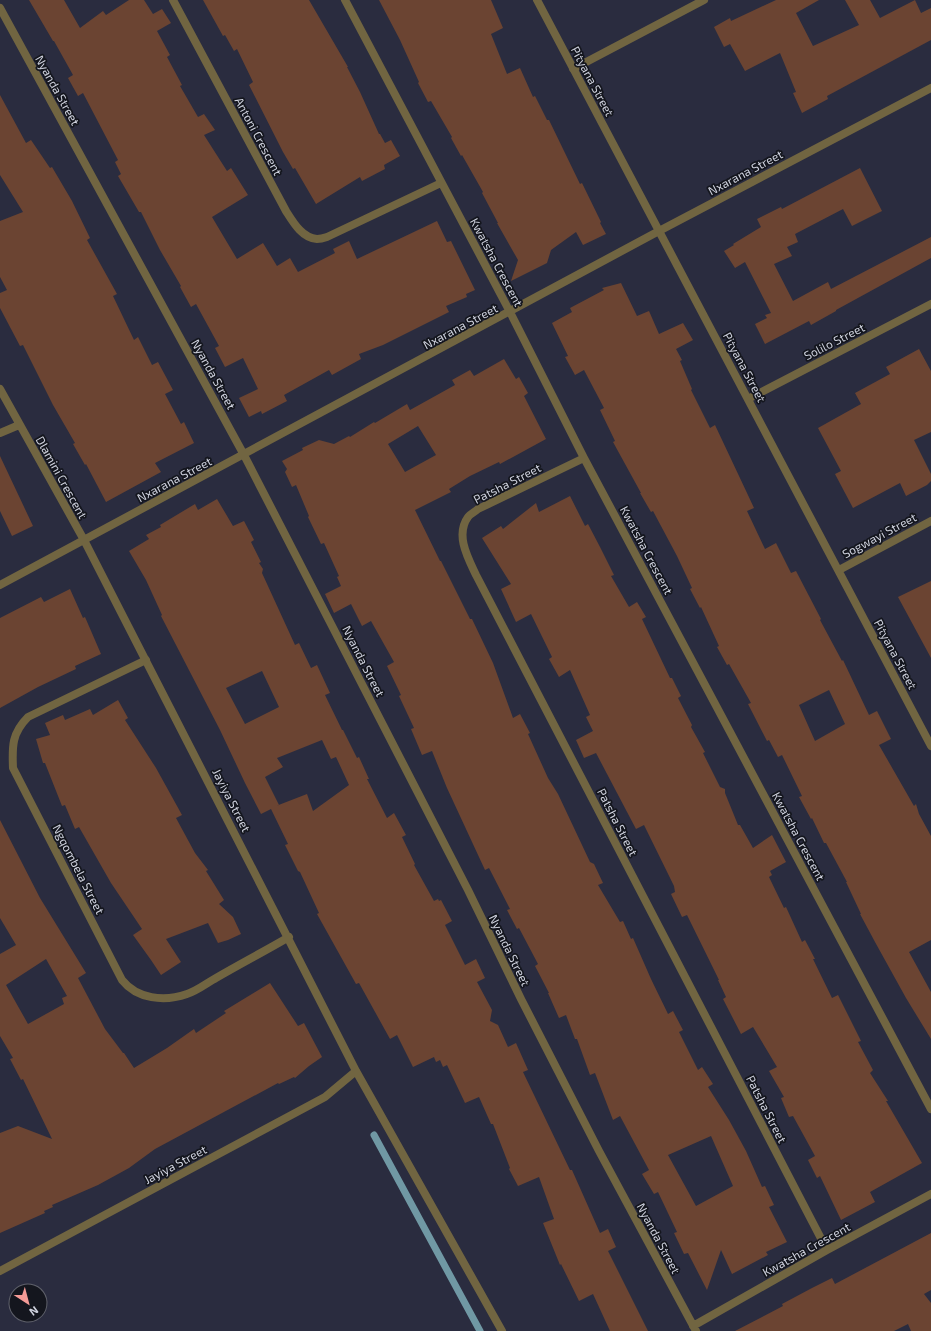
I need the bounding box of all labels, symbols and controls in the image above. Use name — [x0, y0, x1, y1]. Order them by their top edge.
street label: Pityana Street — [569, 44, 617, 119]
street label: Nyanda Street — [33, 53, 83, 128]
street label: Antoni Crescent — [233, 95, 286, 178]
street label: Nxarana Street — [705, 146, 785, 198]
street label: Kwatsha Crescent — [468, 215, 526, 309]
street label: Nxarana Street — [420, 300, 500, 352]
street label: Solilo Street — [801, 319, 867, 362]
street label: Pityana Street — [721, 330, 769, 405]
street label: Nyanda Street — [189, 337, 239, 412]
street label: Dlamini Crescent — [34, 433, 91, 521]
street label: Nxarana Street — [134, 453, 214, 505]
street label: Patsha Street — [471, 460, 543, 506]
street label: Kwatsha Crescent — [618, 503, 676, 597]
street label: Sogwayi Street — [839, 509, 919, 560]
street label: Pityana Street — [872, 617, 920, 692]
street label: Nyanda Street — [340, 623, 388, 699]
street label: Jayiya Street — [210, 766, 254, 834]
street label: Patsha Street — [595, 786, 641, 858]
street label: Kwatsha Crescent — [770, 789, 828, 883]
street label: Ngqombela Street — [50, 822, 108, 917]
street label: Nyanda Street — [487, 912, 534, 988]
street label: Patsha Street — [744, 1073, 790, 1145]
street label: Jayiya Street — [141, 1141, 209, 1186]
street label: Nyanda Street — [635, 1200, 684, 1276]
street label: Kwatsha Crescent — [760, 1219, 853, 1279]
north arrow — [8, 1283, 48, 1323]
text: N — [27, 1304, 41, 1319]

